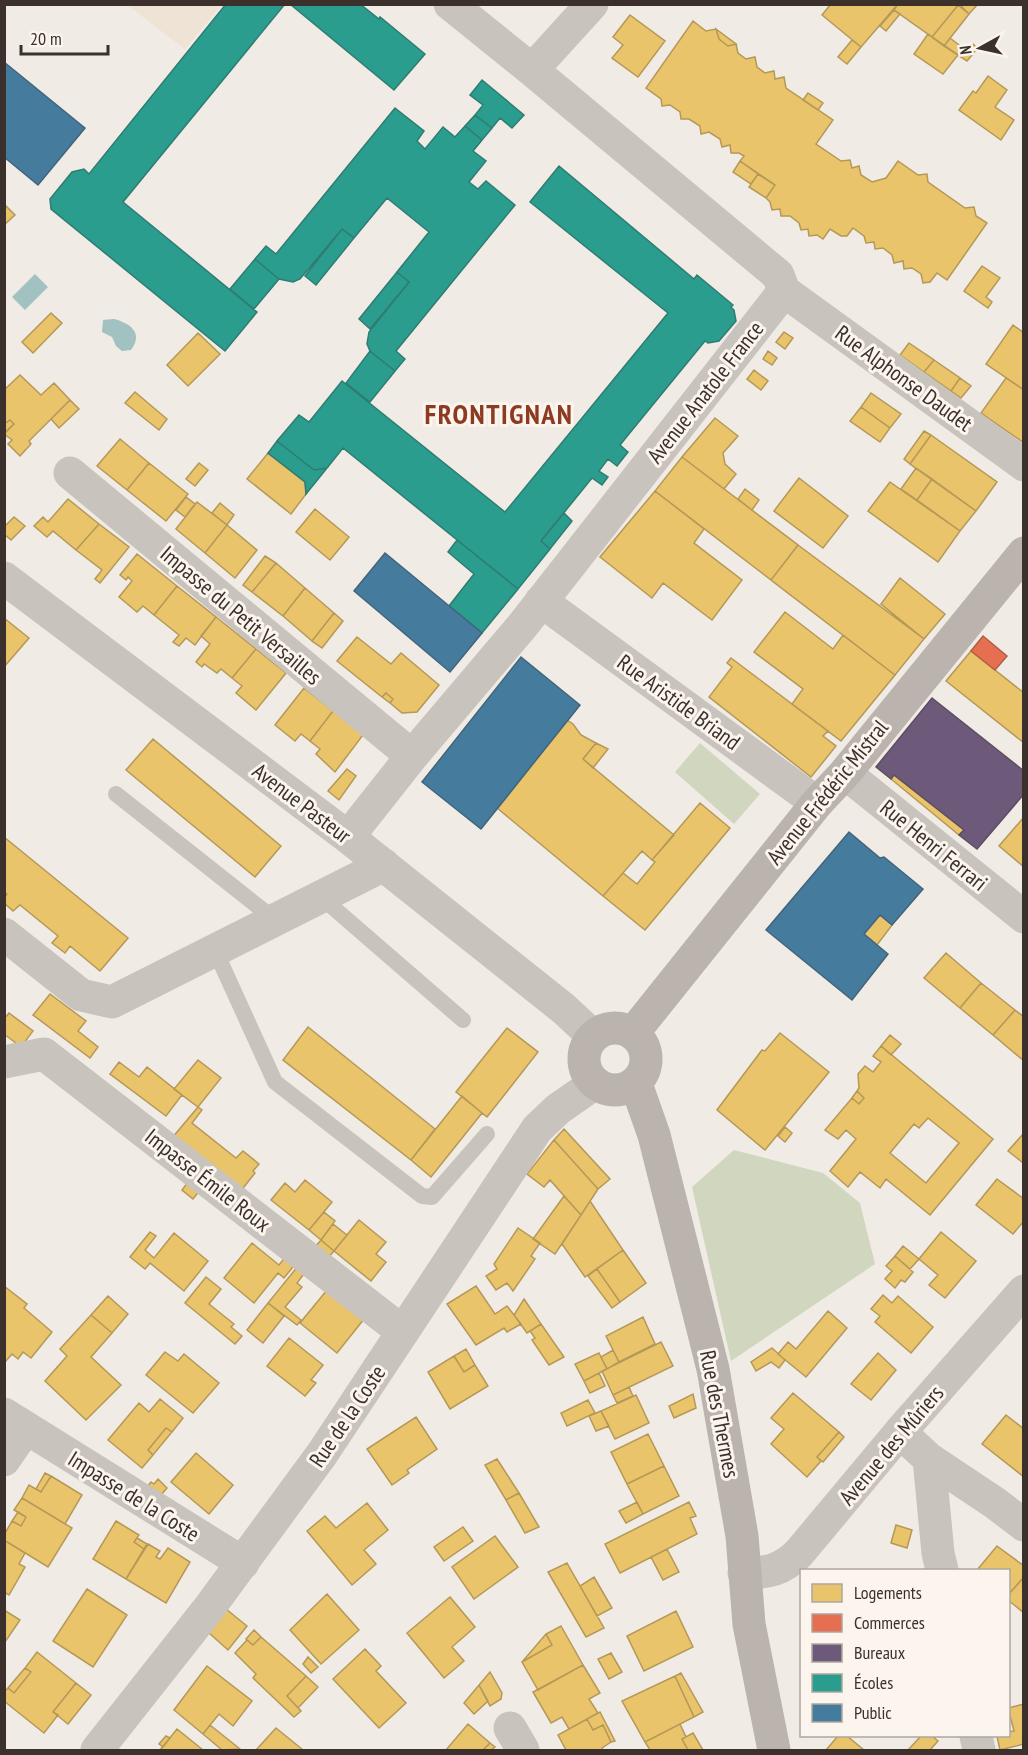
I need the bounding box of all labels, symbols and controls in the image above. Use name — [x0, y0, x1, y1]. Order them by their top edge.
scale bar — [21, 18, 108, 56]
north arrow — [950, 18, 1010, 78]
text: 20 m — [30, 27, 62, 50]
text: N — [955, 44, 976, 56]
street label: Avenue Anatole France — [641, 315, 769, 469]
street label: Rue Alphonse Daudet — [830, 319, 978, 437]
district label: FRONTIGNAN — [425, 395, 573, 432]
street label: Impasse du Petit Versailles — [155, 539, 327, 691]
street label: Rue Aristide Briand — [612, 648, 746, 756]
street label: Avenue Frédéric Mistral — [760, 713, 895, 870]
street label: Avenue Pasteur — [247, 757, 357, 849]
street label: Rue Henri Ferrari — [875, 793, 993, 897]
street label: Impasse Émile Roux — [140, 1122, 276, 1238]
street label: Rue des Thermes — [694, 1348, 746, 1480]
street label: Rue de la Coste — [303, 1360, 391, 1472]
street label: Avenue des Mûriers — [833, 1379, 949, 1511]
street label: Impasse de la Coste — [63, 1444, 205, 1548]
legend — [800, 1569, 1010, 1737]
text: Logements — [854, 1581, 922, 1604]
text: Commerces — [854, 1611, 925, 1634]
text: Bureaux — [854, 1641, 906, 1664]
text: Écoles — [854, 1671, 893, 1694]
text: Public — [854, 1701, 892, 1724]

